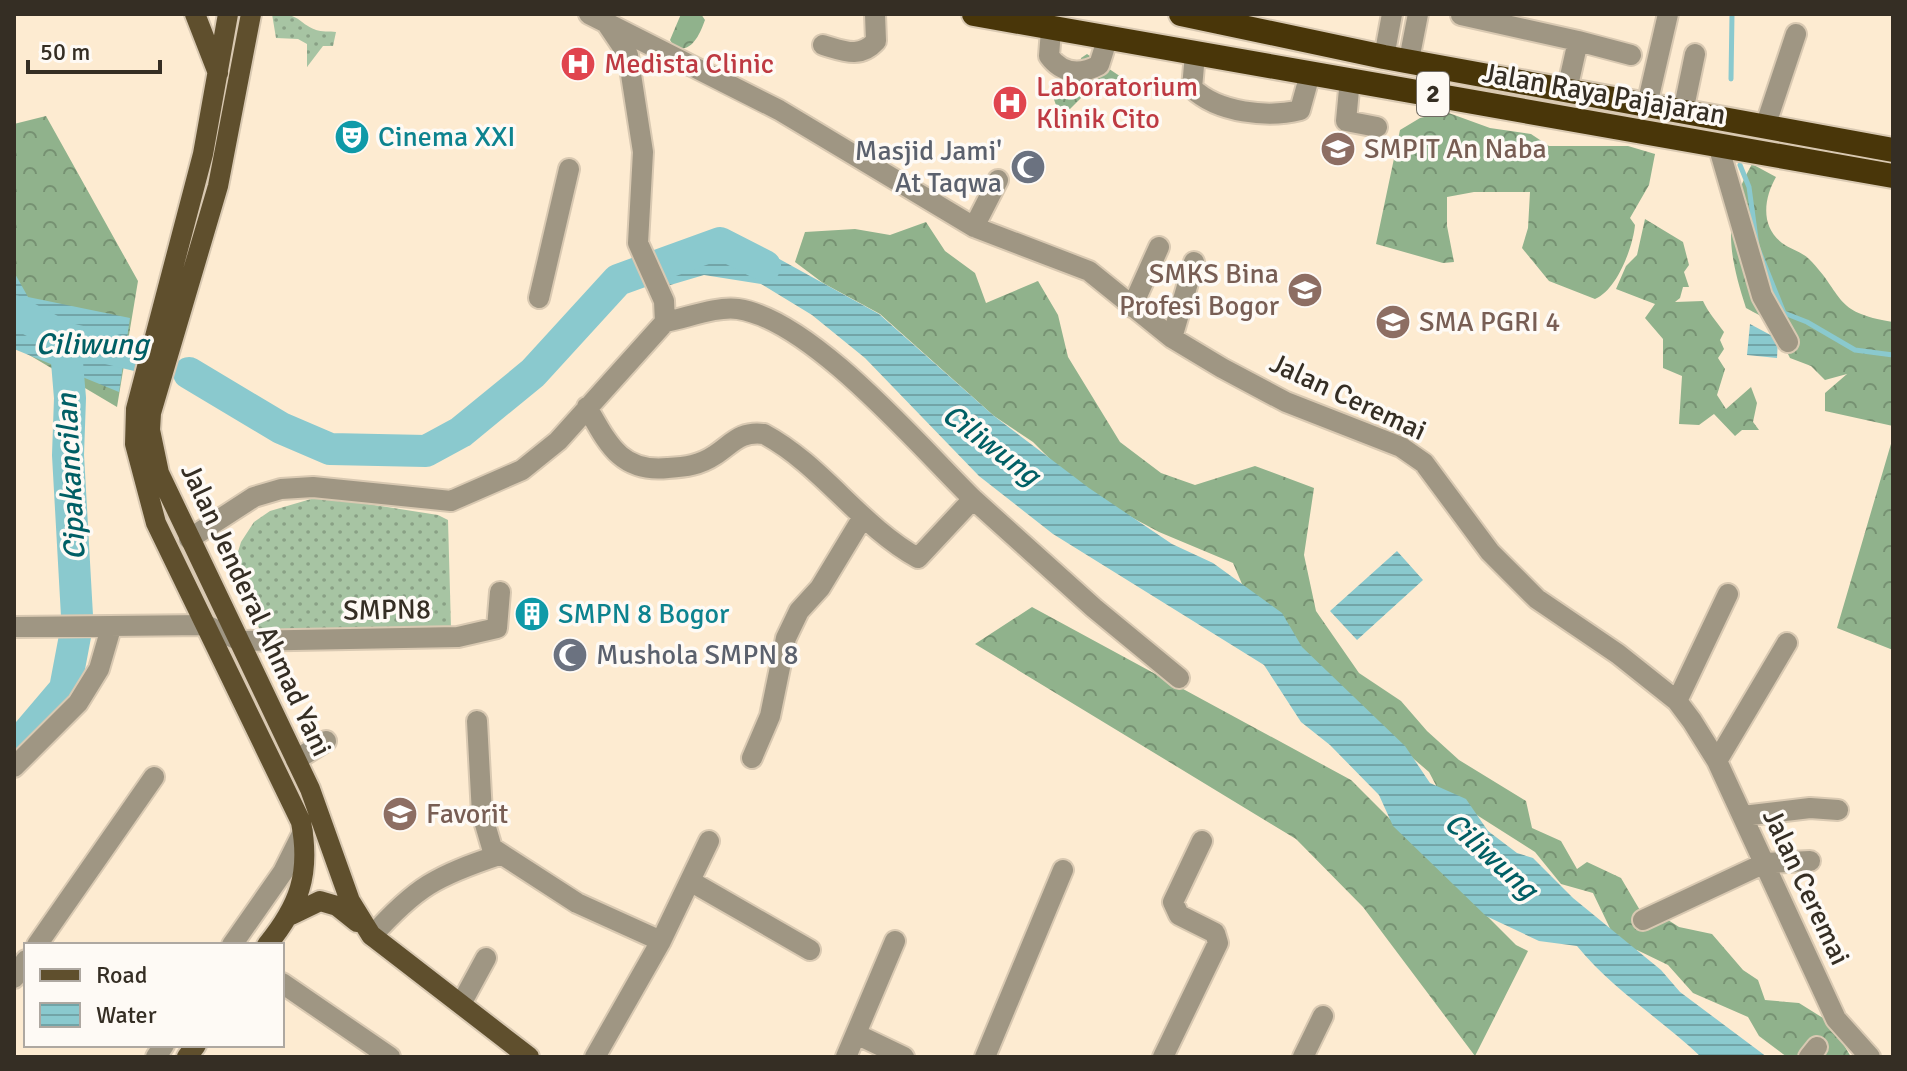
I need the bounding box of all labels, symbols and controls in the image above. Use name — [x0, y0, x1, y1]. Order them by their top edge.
scale bar — [28, 24, 160, 74]
text: 50 m — [40, 37, 90, 67]
hospital icon: Medista Clinic — [559, 45, 597, 83]
place label: Medista Clinic — [604, 47, 774, 81]
street label: Jalan Raya Pajajaran — [1480, 56, 1728, 132]
place label: Laboratorium Klinik Cito — [1036, 70, 1198, 136]
road number: 2 — [1417, 72, 1449, 116]
hospital icon: Laboratorium Klinik Cito — [991, 84, 1029, 122]
theatre icon: Cinema XXI — [333, 118, 371, 156]
place label: Cinema XXI — [378, 120, 516, 154]
school or university icon: SMPIT An Naba — [1319, 130, 1357, 168]
place label: SMPIT An Naba — [1364, 132, 1547, 166]
place label: Masjid Jami' At Taqwa — [855, 134, 1002, 200]
mosque icon: Masjid Jami' At Taqwa — [1009, 148, 1047, 186]
place label: SMKS Bina Profesi Bogor — [1119, 257, 1280, 323]
school or university icon: SMKS Bina Profesi Bogor — [1286, 271, 1324, 309]
school or university icon: SMA PGRI 4 — [1374, 303, 1412, 341]
place label: SMA PGRI 4 — [1419, 305, 1560, 339]
water label: Ciliwung — [35, 326, 151, 363]
street label: Jalan Ceremai — [1264, 346, 1432, 448]
water label: Cipakancilan — [48, 391, 94, 561]
water label: Ciliwung — [935, 396, 1049, 495]
street label: Jalan Jenderal Ahmad Yani — [173, 458, 339, 762]
street label: SMPN8 — [343, 592, 431, 628]
building icon: SMPN 8 Bogor — [513, 595, 551, 633]
place label: SMPN 8 Bogor — [558, 597, 730, 631]
mosque icon: Mushola SMPN 8 — [551, 636, 589, 674]
place label: Mushola SMPN 8 — [596, 638, 799, 672]
school or university icon: Favorit — [381, 795, 419, 833]
place label: Favorit — [426, 797, 509, 831]
street label: Jalan Ceremai — [1755, 803, 1857, 971]
water label: Ciliwung — [1437, 804, 1547, 909]
legend — [24, 943, 284, 1047]
text: Road — [96, 960, 147, 990]
text: Water — [96, 1000, 157, 1030]

